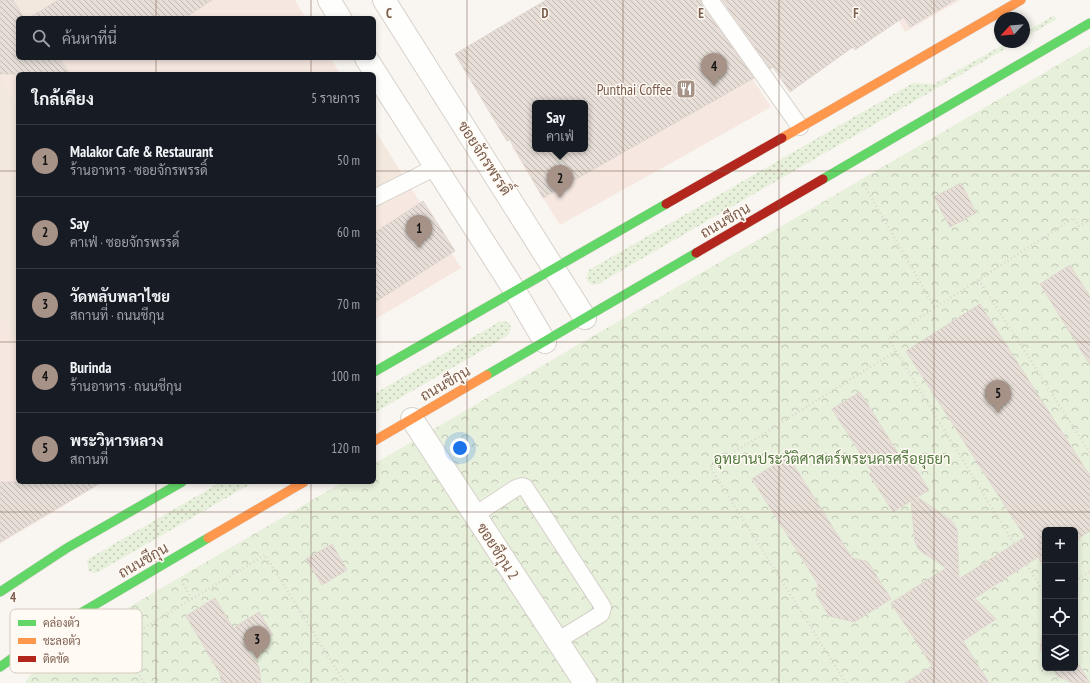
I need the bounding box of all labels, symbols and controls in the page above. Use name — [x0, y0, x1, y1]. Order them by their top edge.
text: C — [386, 5, 392, 22]
text: D — [542, 5, 549, 22]
text: E — [698, 5, 704, 22]
text: F — [853, 5, 859, 22]
north arrow — [994, 12, 1030, 48]
search box — [16, 16, 376, 60]
icon: search — [30, 27, 52, 49]
text: ค้นหาที่นี่ — [62, 29, 117, 48]
pin: 4 — [701, 53, 727, 86]
restaurant icon: Punthai Coffee — [675, 78, 697, 100]
place label: Punthai Coffee — [597, 80, 672, 99]
text: ใกล้เคียง — [32, 88, 94, 110]
text: 5 รายการ — [311, 90, 360, 107]
popup — [532, 100, 588, 152]
text: Say — [546, 108, 565, 127]
street label: ซอยจักรพรรดิ์ — [454, 114, 521, 199]
text: คาเฟ่ — [546, 128, 574, 145]
text: Malakor Cafe & Restaurant — [70, 142, 213, 161]
text: 1 — [42, 152, 48, 169]
text: 50 m — [337, 152, 360, 169]
text: ร้านอาหาร · ซอยจักรพรรดิ์ — [70, 162, 208, 179]
pin: 2 — [547, 165, 573, 198]
street label: ถนนชีกุน — [696, 198, 755, 244]
text: Say — [70, 214, 89, 233]
pin: 1 — [406, 215, 432, 248]
text: 2 — [42, 224, 48, 241]
text: 60 m — [337, 224, 360, 241]
text: คาเฟ่ · ซอยจักรพรรดิ์ — [70, 234, 180, 251]
text: วัดพลับพลาไชย — [70, 287, 170, 306]
text: 3 — [42, 296, 48, 313]
text: 70 m — [337, 296, 360, 313]
text: สถานที่ · ถนนชีกุน — [70, 307, 164, 324]
text: Burinda — [70, 358, 111, 377]
street label: ถนนชีกุน — [416, 361, 475, 407]
text: 4 — [42, 368, 48, 385]
text: 100 m — [331, 368, 360, 385]
text: ร้านอาหาร · ถนนชีกุน — [70, 378, 182, 395]
pin: 5 — [985, 380, 1011, 413]
text: พระวิหารหลวง — [70, 431, 164, 450]
your location — [450, 438, 470, 458]
text: 5 — [42, 440, 48, 457]
text: 120 m — [331, 440, 360, 457]
park label: อุทยานประวัติศาสตร์พระนครศรีอยุธยา — [714, 449, 950, 470]
text: สถานที่ — [70, 451, 108, 468]
street label: ซอยชีกุน 2 — [471, 519, 523, 584]
map controls — [1042, 527, 1078, 671]
button: + — [1042, 527, 1078, 563]
street label: ถนนชีกุน — [114, 538, 173, 584]
button: − — [1042, 563, 1078, 599]
text: 4 — [10, 589, 17, 606]
button: locate — [1042, 599, 1078, 635]
legend — [10, 609, 142, 673]
text: คล่องตัว — [43, 616, 80, 630]
pin: 3 — [244, 626, 270, 659]
text: ชะลอตัว — [43, 634, 81, 648]
button: layers — [1042, 635, 1078, 671]
text: ติดขัด — [43, 652, 69, 666]

